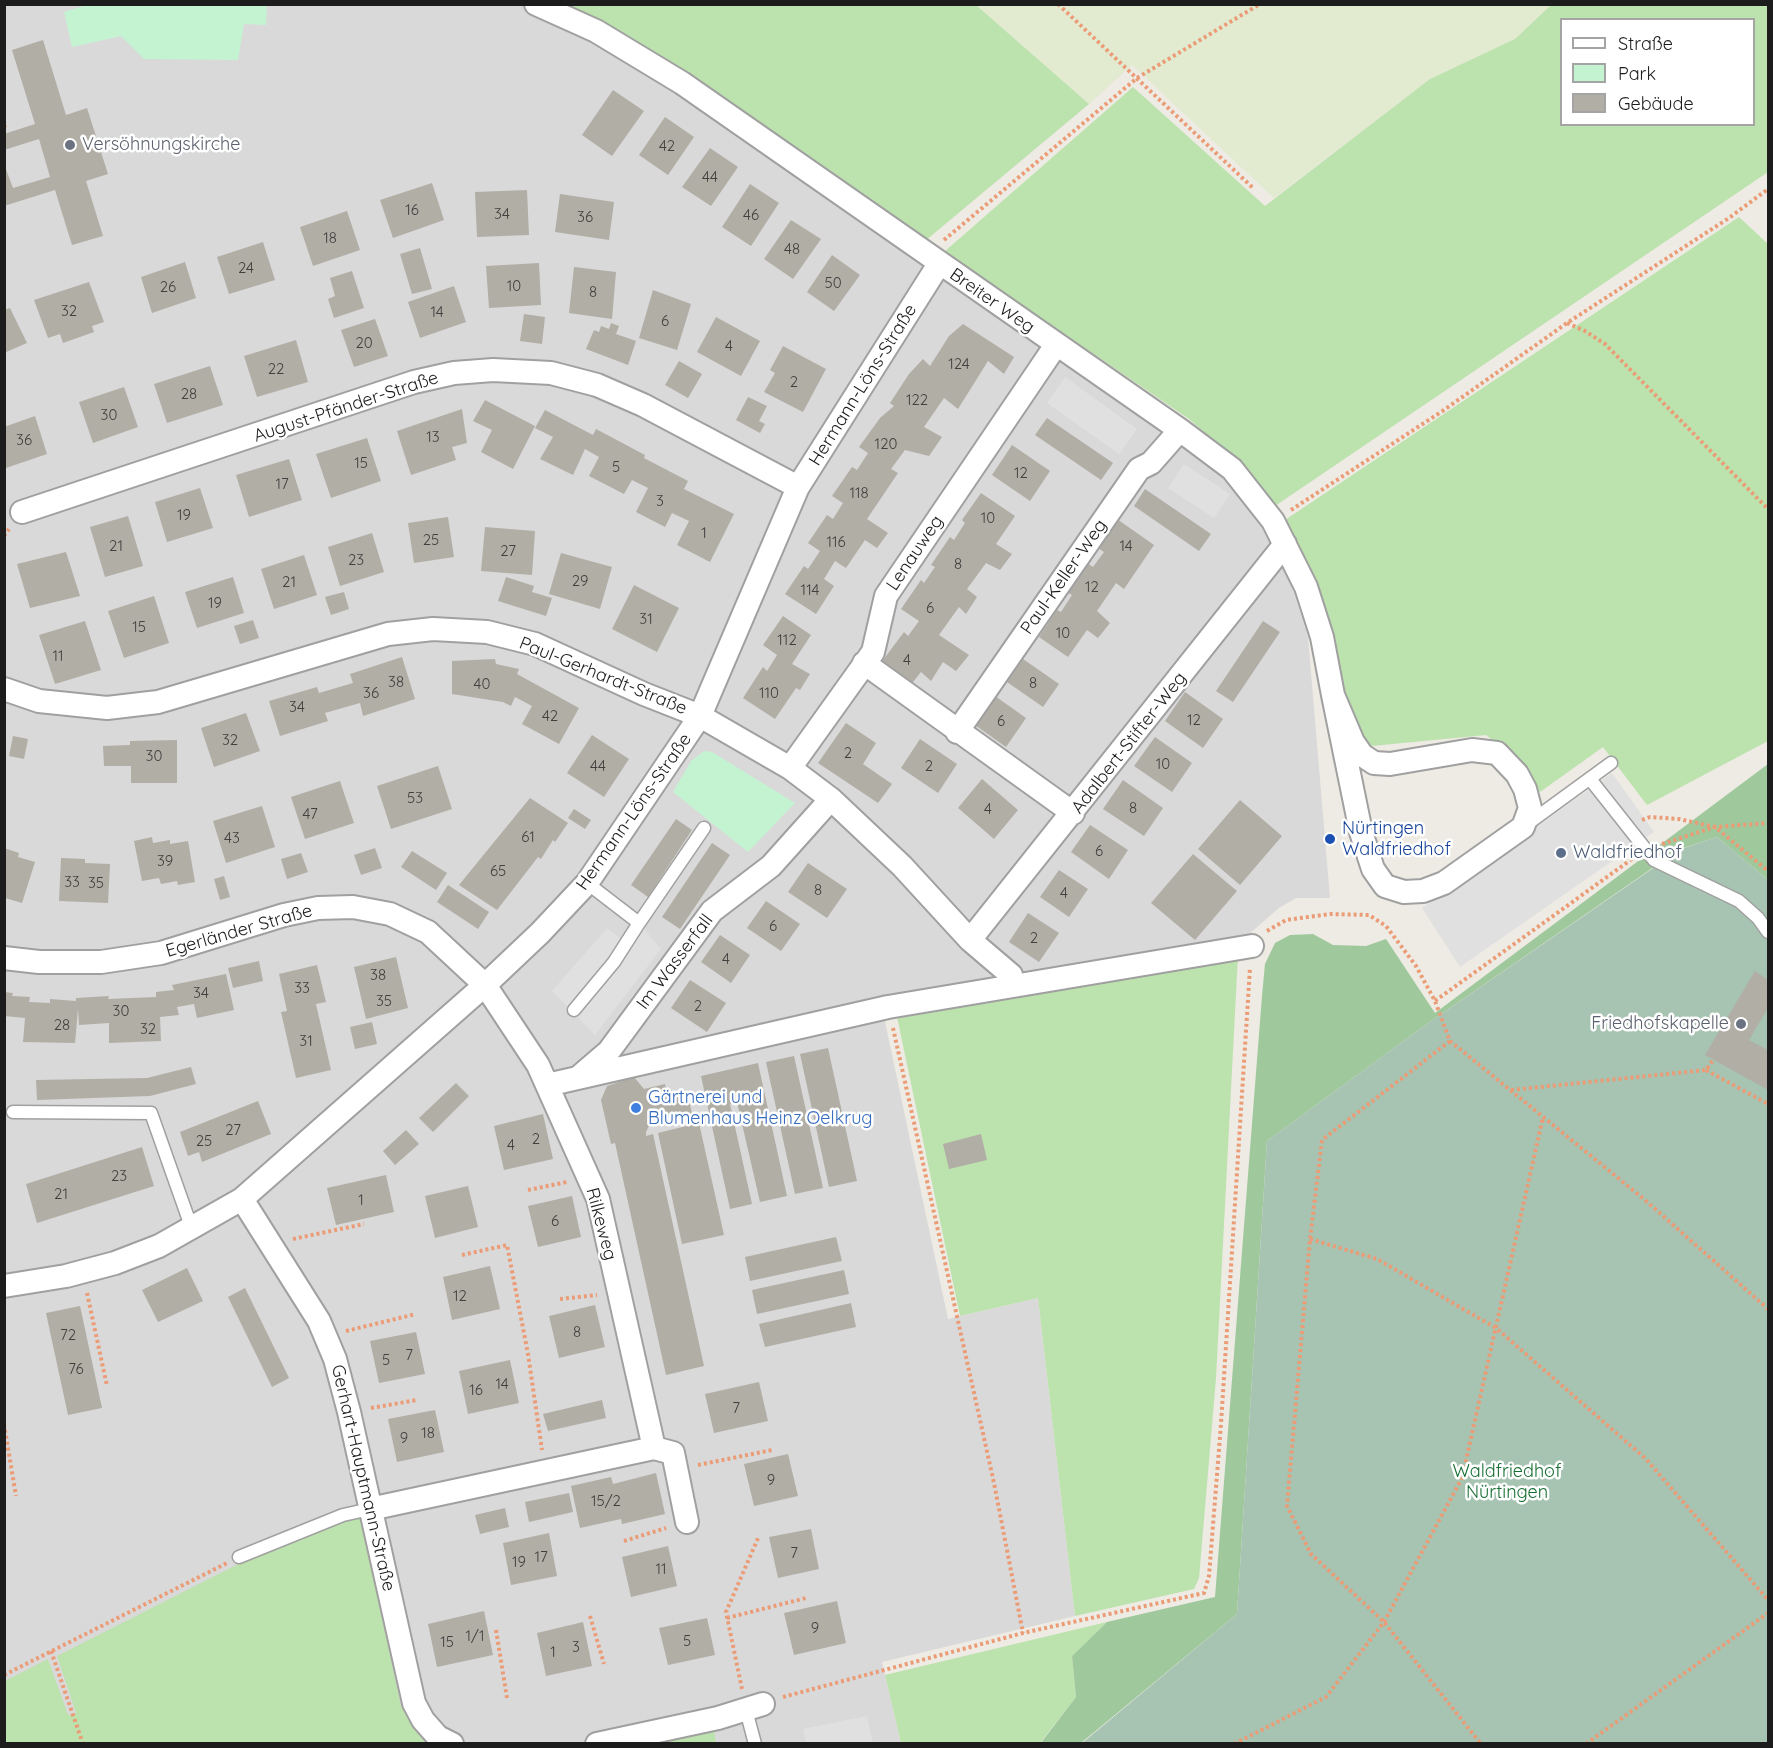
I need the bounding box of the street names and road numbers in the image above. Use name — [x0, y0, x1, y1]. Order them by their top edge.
street label: Breiter Weg — [945, 264, 1039, 338]
street label: Hermann-Löns-Straße — [804, 300, 922, 470]
street label: August-Pfänder-Straße — [251, 367, 441, 447]
street label: Lenauweg — [882, 511, 948, 595]
street label: Paul-Keller-Weg — [1016, 515, 1112, 639]
street label: Paul-Gerhardt-Straße — [516, 632, 690, 720]
street label: Adalbert-Stifter-Weg — [1067, 668, 1191, 818]
street label: Hermann-Löns-Straße — [572, 729, 696, 895]
street label: Egerländer Straße — [163, 900, 315, 962]
street label: Im Wasserfall — [632, 910, 718, 1014]
street label: Rilkeweg — [581, 1185, 621, 1263]
street label: Gerhart-Hauptmann-Straße — [326, 1363, 400, 1593]

